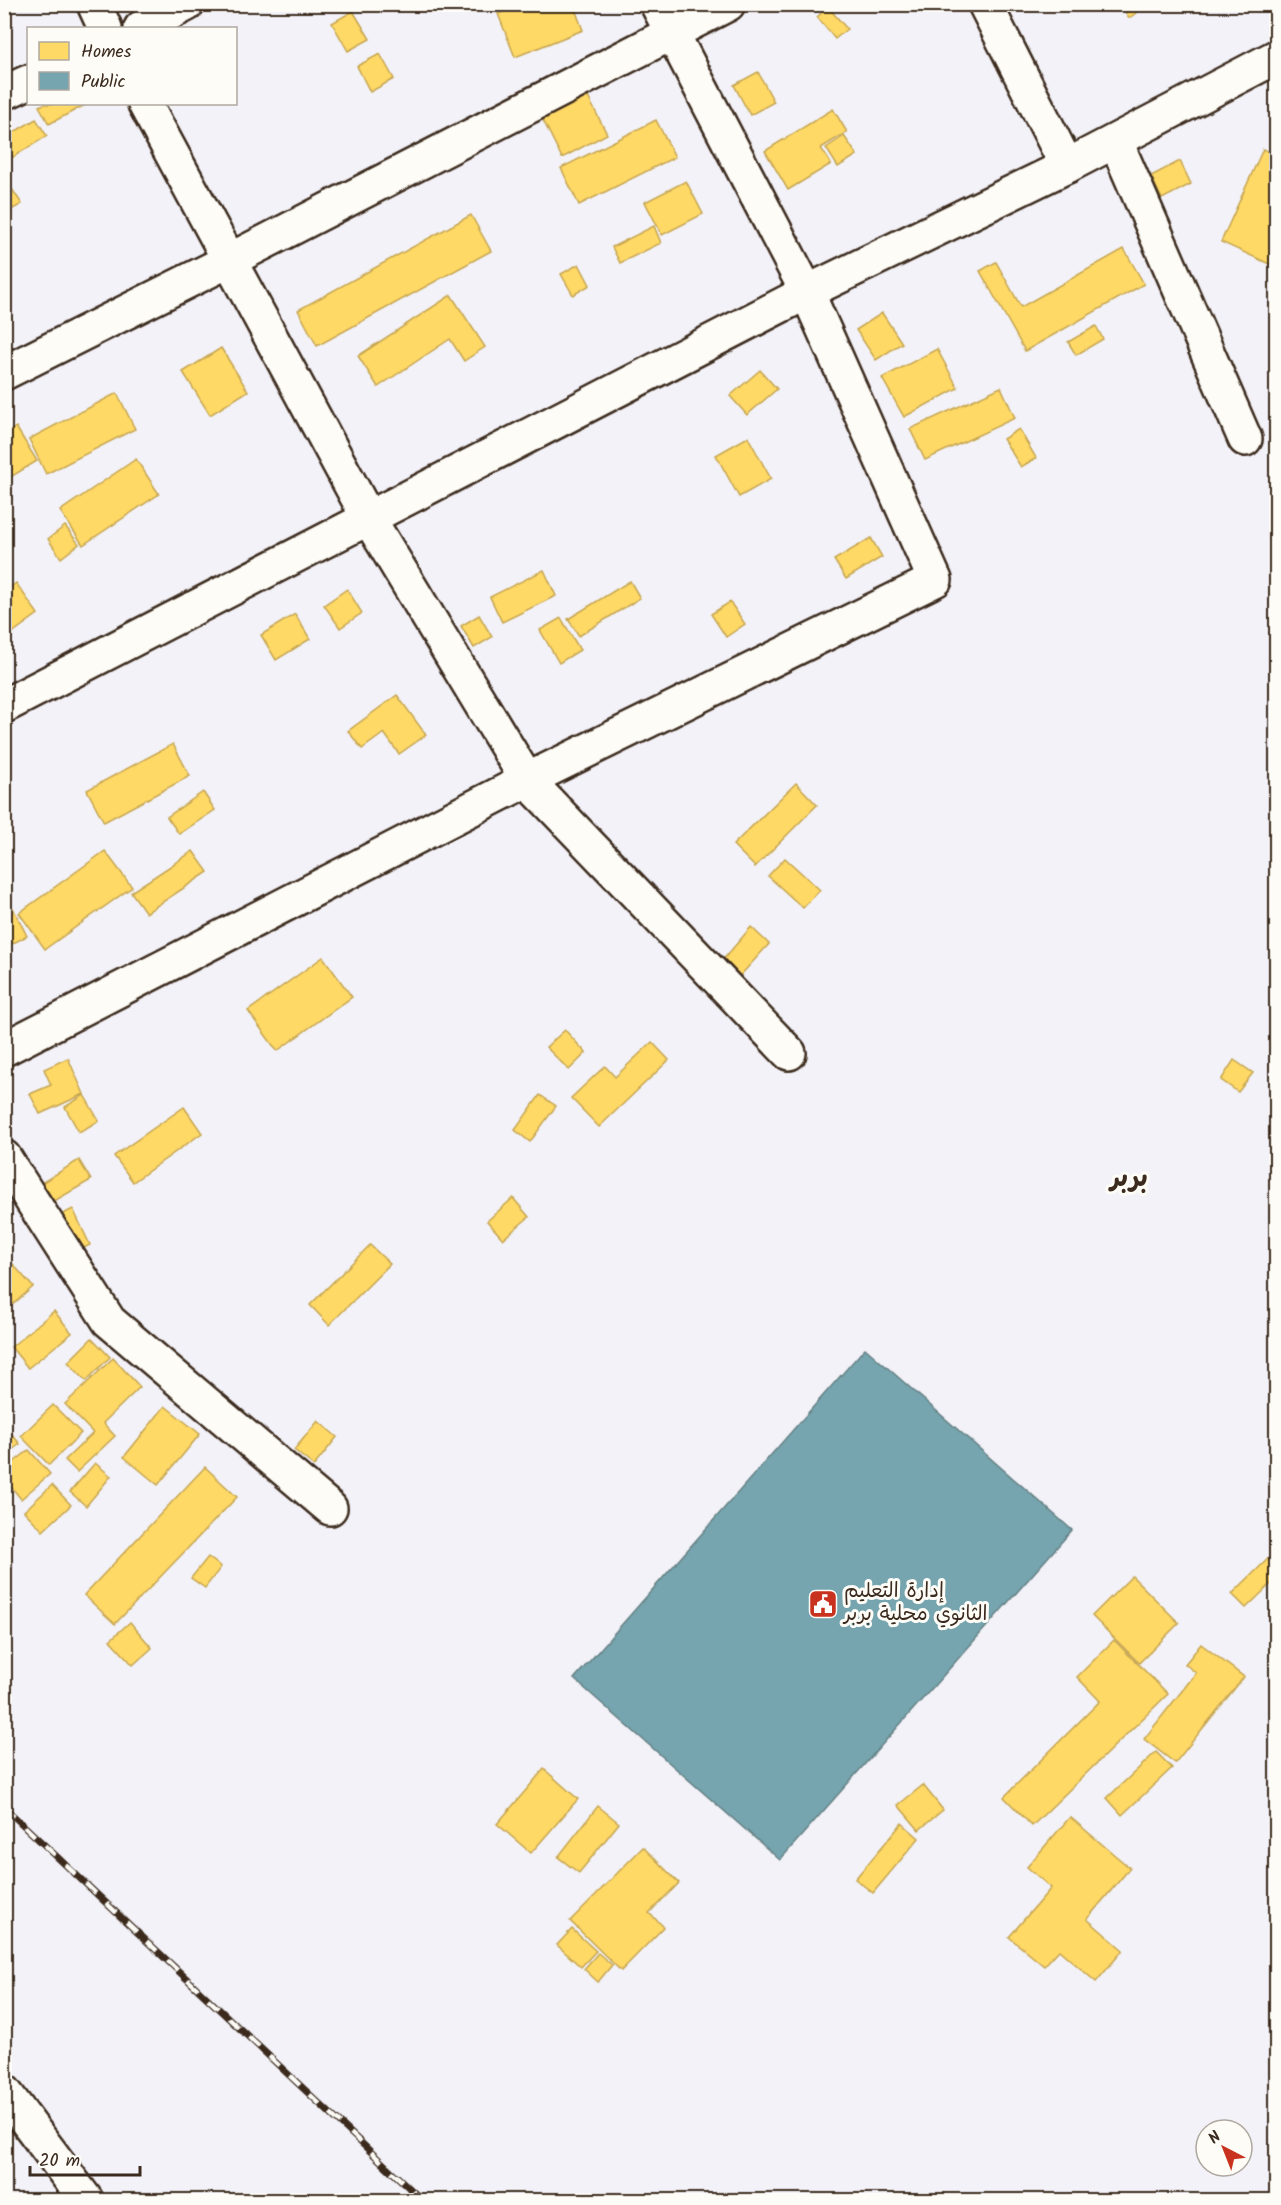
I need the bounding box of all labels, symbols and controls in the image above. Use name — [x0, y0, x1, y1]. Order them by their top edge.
legend — [27, 27, 237, 105]
text: Homes — [81, 38, 132, 67]
text: Public — [81, 68, 126, 97]
district label: بربر — [1107, 1158, 1148, 1200]
place label: إدارة التعليم الثانوي محلية بربر — [842, 1576, 988, 1631]
public building icon: إدارة التعليم الثانوي محلية بربر — [807, 1588, 839, 1620]
north arrow — [1194, 2118, 1254, 2178]
text: N — [1203, 2125, 1227, 2151]
scale bar — [30, 2139, 140, 2177]
text: 20 m — [39, 2147, 80, 2176]

